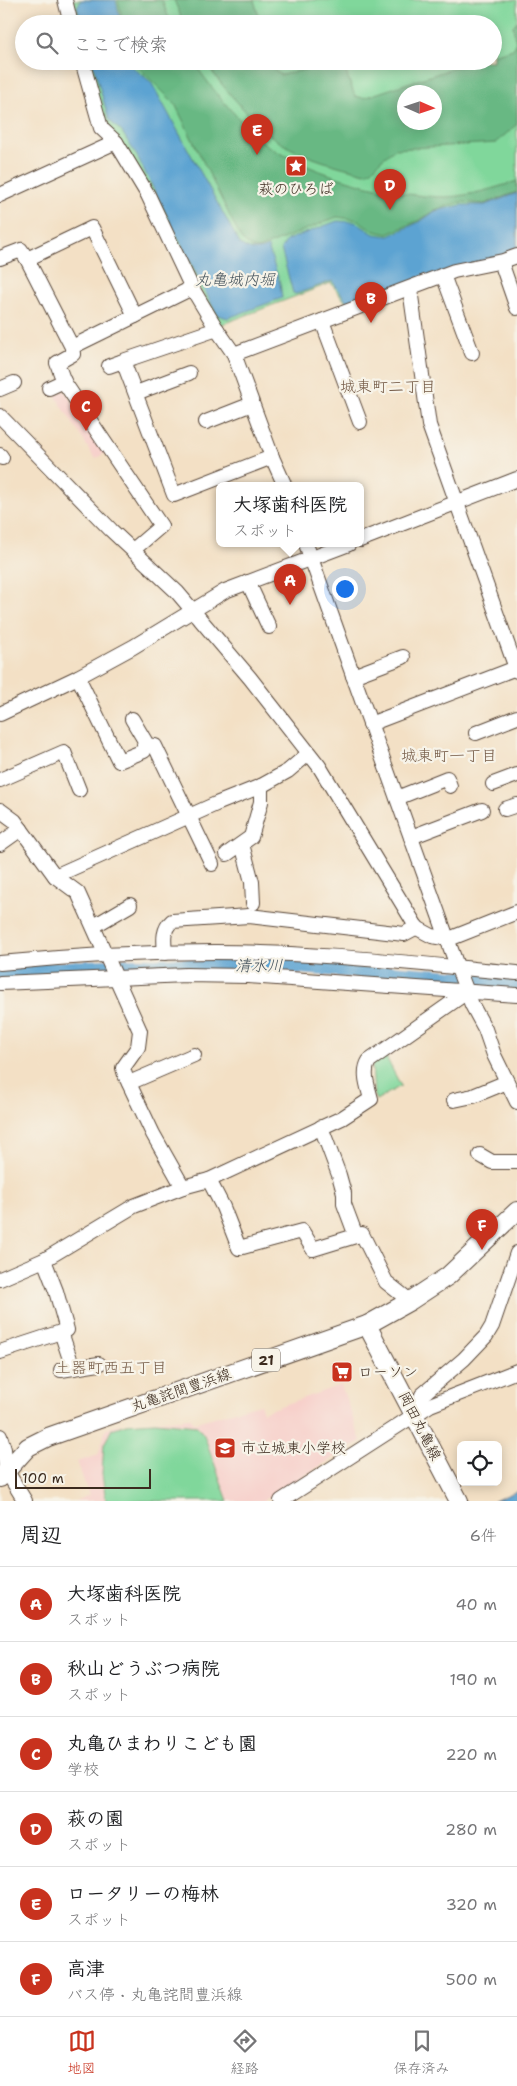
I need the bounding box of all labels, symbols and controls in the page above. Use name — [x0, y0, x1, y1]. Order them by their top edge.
search box — [15, 15, 502, 70]
icon: search — [33, 29, 61, 57]
text: ここで検索 — [73, 32, 168, 57]
north arrow — [397, 85, 442, 130]
pin: E — [241, 114, 273, 155]
place icon: 萩のひろば — [284, 154, 308, 178]
pin: D — [374, 169, 406, 210]
place label: 萩のひろば — [258, 179, 334, 199]
water label: 丸亀城内堀 — [195, 269, 276, 290]
pin: B — [355, 282, 387, 323]
district label: 城東町二丁目 — [340, 376, 436, 397]
pin: C — [70, 390, 102, 431]
popup — [216, 482, 364, 547]
text: 大塚歯科医院 — [233, 492, 347, 517]
text: スポット — [233, 520, 297, 541]
pin: A — [274, 564, 306, 605]
your location — [332, 576, 358, 602]
district label: 城東町一丁目 — [401, 745, 497, 766]
water label: 清水川 — [235, 955, 283, 976]
pin: F — [466, 1209, 498, 1250]
road number: 21 — [252, 1348, 280, 1372]
district label: 土器町西五丁目 — [55, 1357, 167, 1378]
supermarket icon: ローソン — [330, 1360, 354, 1384]
place label: ローソン — [358, 1362, 418, 1382]
street label: 丸亀詫間豊浜線 — [128, 1363, 234, 1417]
street label: 岡田丸亀線 — [394, 1388, 446, 1464]
school or university icon: 市立城東小学校 — [213, 1436, 237, 1460]
place label: 市立城東小学校 — [241, 1438, 346, 1458]
map controls — [457, 1441, 502, 1486]
button: locate — [457, 1441, 502, 1486]
scale bar — [15, 1466, 151, 1489]
text: 100 m — [22, 1469, 64, 1487]
text: 周辺 — [20, 1521, 62, 1549]
text: 6件 — [470, 1525, 497, 1546]
text: 大塚歯科医院 — [67, 1581, 181, 1606]
text: A — [30, 1594, 42, 1615]
text: 40 m — [455, 1594, 497, 1615]
text: スポット — [67, 1609, 131, 1630]
text: 秋山どうぶつ病院 — [67, 1656, 220, 1681]
text: B — [31, 1669, 41, 1690]
text: 190 m — [450, 1669, 497, 1690]
text: スポット — [67, 1684, 131, 1705]
text: 丸亀ひまわりこども園 — [67, 1731, 257, 1756]
text: C — [31, 1744, 41, 1765]
text: 220 m — [445, 1744, 497, 1765]
text: 学校 — [67, 1759, 99, 1780]
text: 萩の園 — [67, 1806, 124, 1831]
text: D — [30, 1819, 42, 1840]
text: 280 m — [445, 1819, 497, 1840]
text: スポット — [67, 1834, 131, 1855]
text: ロータリーの梅林 — [67, 1881, 219, 1906]
text: E — [31, 1894, 41, 1915]
text: 320 m — [446, 1894, 497, 1915]
text: スポット — [67, 1909, 131, 1930]
text: 高津 — [67, 1956, 105, 1981]
text: F — [31, 1969, 41, 1990]
text: 500 m — [446, 1969, 497, 1990]
text: バス停 · 丸亀詫間豊浜線 — [67, 1984, 242, 2005]
tab: 地図 — [68, 2027, 96, 2077]
tab: 経路 — [231, 2027, 259, 2077]
tab: 保存済み — [394, 2027, 450, 2077]

